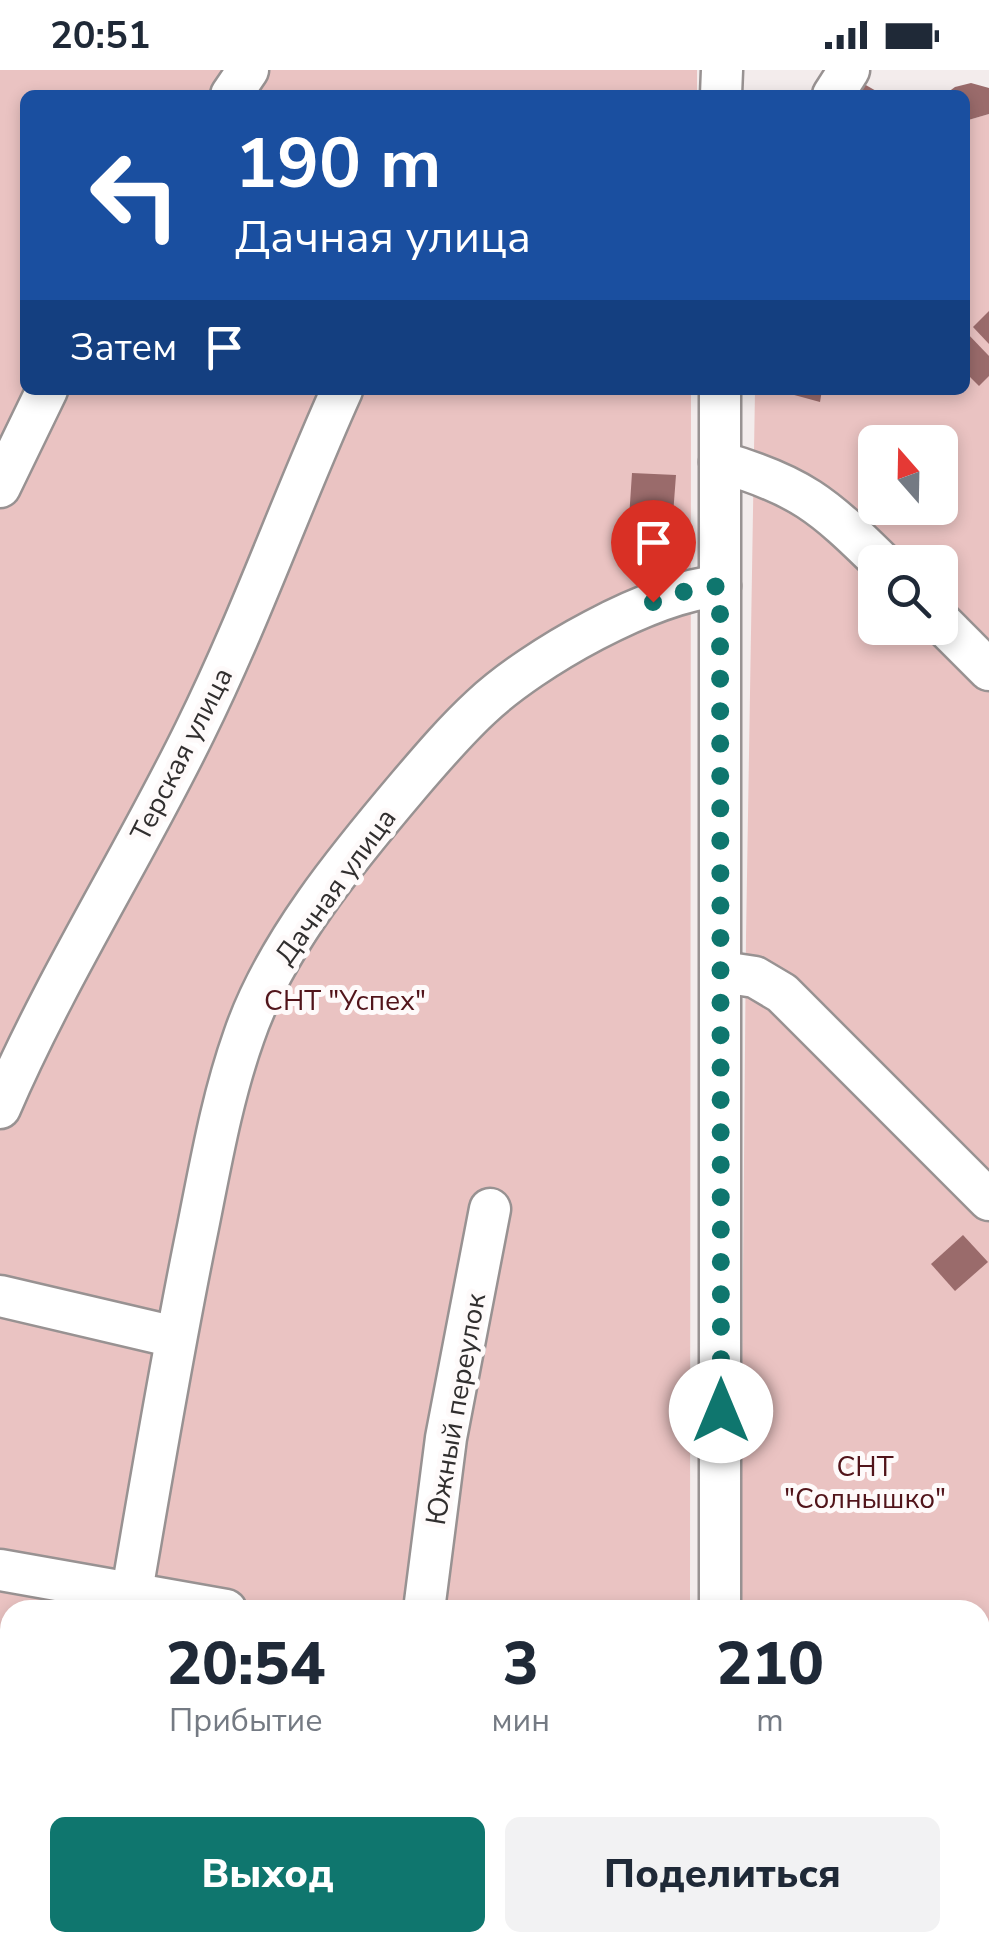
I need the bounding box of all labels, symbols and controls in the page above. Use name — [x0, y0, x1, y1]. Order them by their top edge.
text: 20:51 — [50, 10, 151, 61]
text: 190 m — [235, 116, 441, 212]
icon: left — [70, 130, 200, 260]
text: Дачная улица — [235, 207, 531, 268]
icon: arrive — [197, 320, 252, 375]
text: Затем — [70, 322, 177, 373]
north arrow — [858, 425, 958, 525]
map controls — [858, 425, 958, 645]
pin — [611, 500, 696, 603]
icon: arrive — [626, 515, 681, 570]
button: search — [858, 545, 958, 645]
street label: Терская улица — [122, 661, 242, 848]
street label: Дачная улица — [266, 801, 405, 972]
park label: СНТ "Успех" — [264, 982, 426, 1020]
street label: Южный переулок — [417, 1290, 495, 1528]
position arrow — [669, 1359, 773, 1463]
park label: СНТ "Солнышко" — [784, 1448, 946, 1518]
text: 20:54 — [166, 1623, 326, 1705]
text: 3 — [503, 1623, 539, 1705]
text: 210 — [716, 1623, 824, 1705]
text: Прибытие — [169, 1699, 323, 1742]
text: мин — [492, 1699, 550, 1742]
text: m — [756, 1699, 784, 1742]
button: Выход — [50, 1817, 485, 1932]
button: Поделиться — [505, 1817, 940, 1932]

